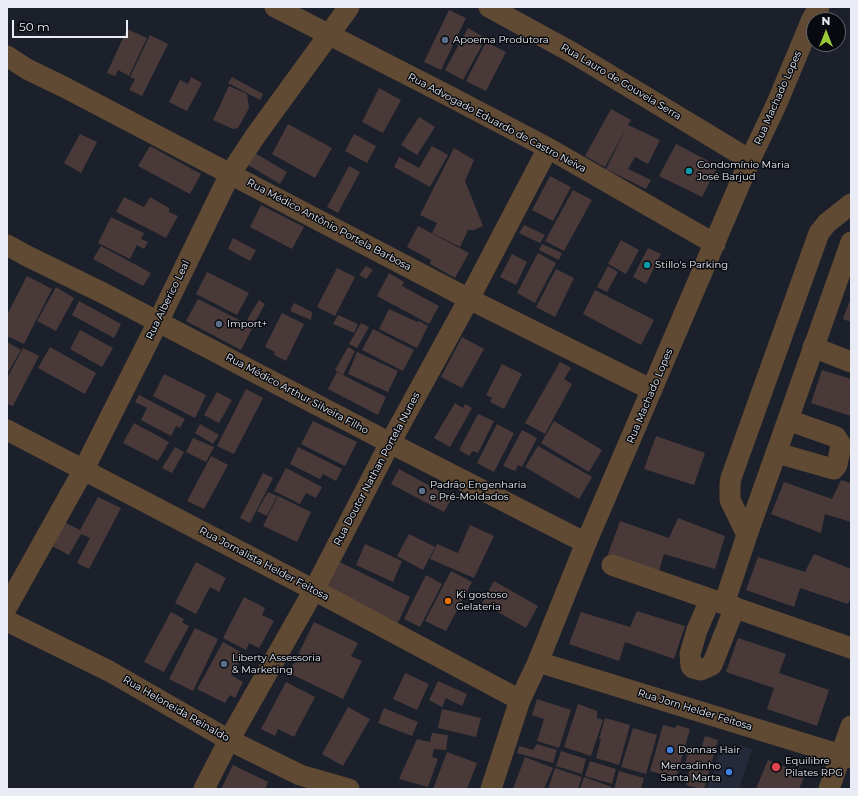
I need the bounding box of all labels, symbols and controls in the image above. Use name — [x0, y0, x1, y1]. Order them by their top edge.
scale bar — [14, 12, 130, 38]
north arrow — [806, 12, 846, 52]
text: N — [822, 14, 830, 28]
text: 50 m — [19, 19, 50, 34]
place label: Apoema Produtora — [453, 34, 549, 46]
marker: Apoema Produtora — [440, 35, 450, 45]
street label: Rua Lauro de Gouveia Serra — [559, 41, 683, 123]
street label: Rua Machado Lopes — [752, 49, 804, 147]
street label: Rua Advogado Eduardo de Castro Neiva — [406, 71, 588, 175]
place label: Condomínio Maria José Barjud — [697, 159, 790, 182]
marker: Condomínio Maria José Barjud — [684, 166, 694, 176]
street label: Rua Médico Antônio Portela Barbosa — [245, 176, 413, 274]
street label: Rua Alberico Leal — [144, 258, 192, 342]
place label: Stillo's Parking — [655, 259, 728, 271]
marker: Stillo's Parking — [642, 260, 652, 270]
place label: Import+ — [227, 318, 268, 330]
marker: Import+ — [214, 319, 224, 329]
street label: Rua Machado Lopes — [625, 347, 675, 445]
street label: Rua Médico Arthur Silveira Filho — [224, 351, 370, 437]
street label: Rua Doutor Nathan Portela Nunes — [331, 390, 423, 548]
place label: Padrão Engenharia e Pré-Moldados — [430, 479, 526, 502]
marker: Padrão Engenharia e Pré-Moldados — [417, 486, 427, 496]
street label: Rua Jornalista Helder Feitosa — [197, 525, 331, 603]
place label: Ki gostoso Gelateria — [456, 589, 508, 612]
marker: Ki gostoso Gelateria — [443, 596, 453, 606]
place label: Liberty Assessoria & Marketing — [232, 652, 321, 676]
marker: Liberty Assessoria & Marketing — [219, 659, 229, 669]
street label: Rua Heloneida Reinaldo — [121, 674, 231, 744]
street label: Rua Jorn Helder Feitosa — [636, 687, 754, 733]
place label: Donnas Hair — [678, 744, 740, 756]
marker: Donnas Hair — [665, 745, 675, 755]
place label: Equilibre Pilates RPG — [785, 755, 843, 778]
place label: Mercadinho Santa Marta — [660, 760, 721, 784]
marker: Equilibre Pilates RPG — [770, 761, 782, 773]
marker: Mercadinho Santa Marta — [724, 767, 734, 777]

